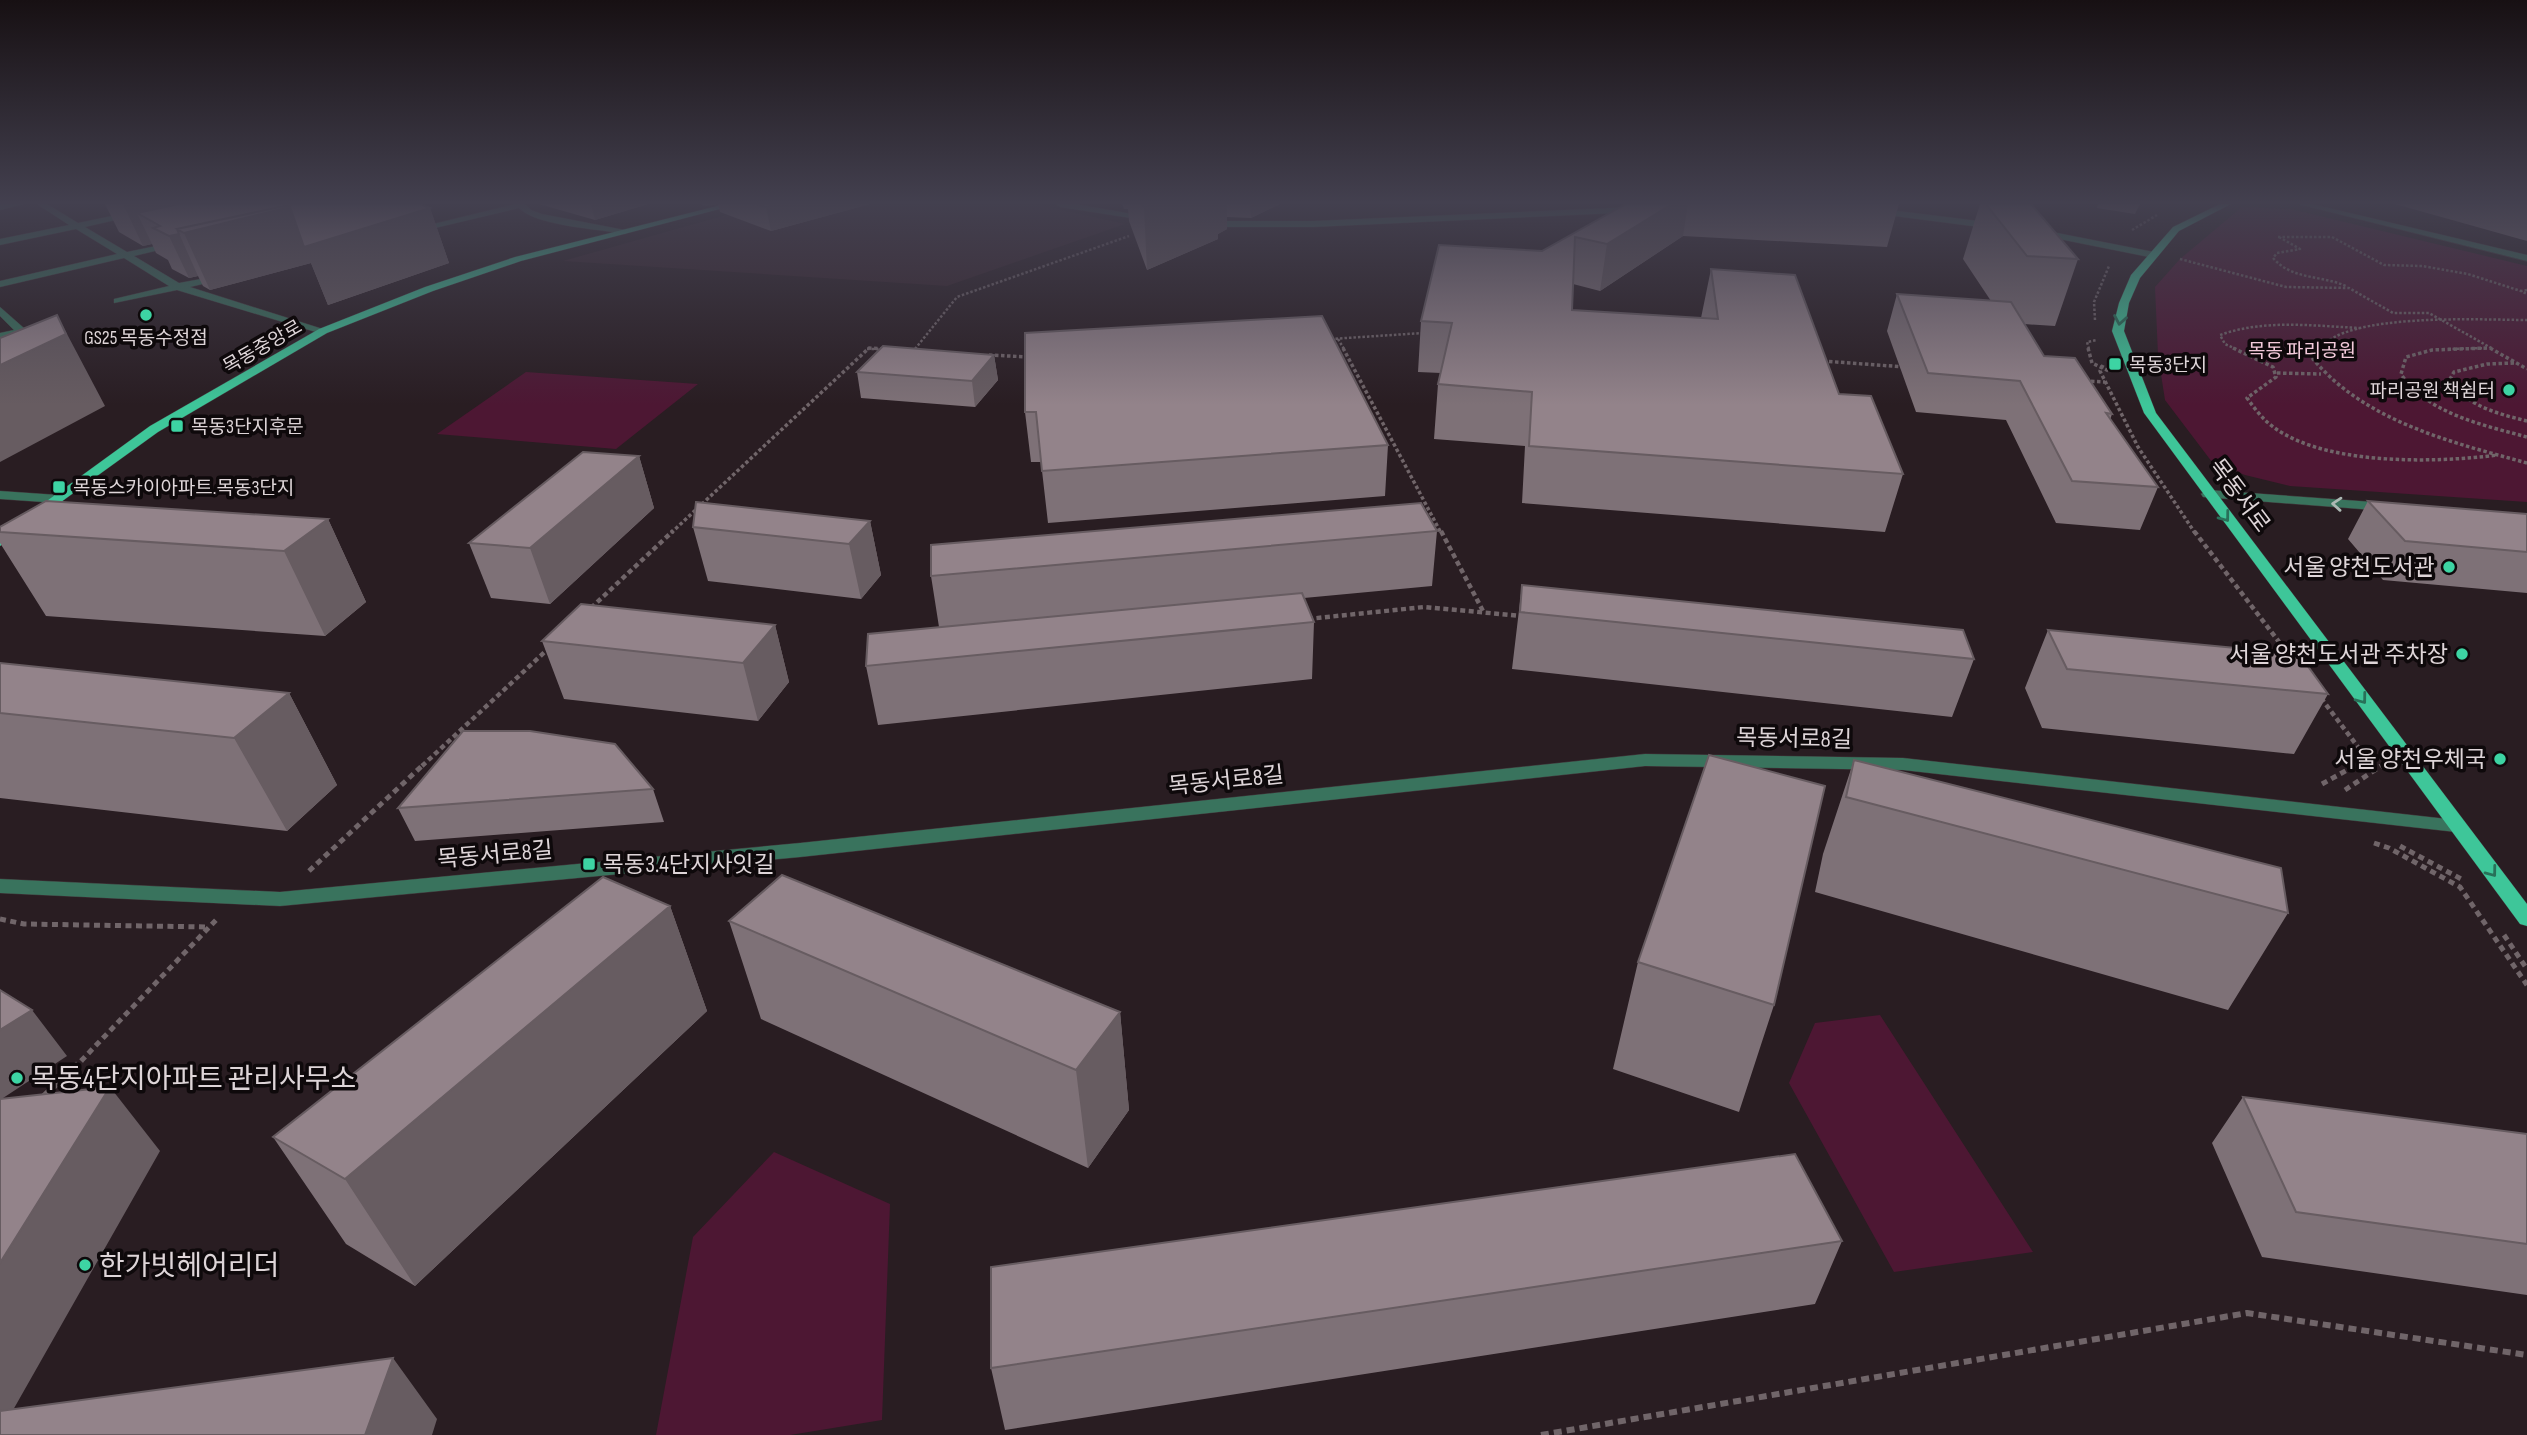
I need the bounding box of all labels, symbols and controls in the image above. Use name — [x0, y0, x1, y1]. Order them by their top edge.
marker: GS25 목동수정점 — [138, 307, 154, 323]
one-way arrow — [2114, 314, 2129, 326]
street label: 목동중앙로 — [219, 315, 306, 379]
place label: GS25 목동수정점 — [84, 327, 208, 350]
park label: 목동 파리공원 — [2248, 340, 2356, 363]
place label: 목동3단지 — [2129, 354, 2207, 377]
marker: 목동3단지 — [2107, 356, 2123, 372]
place label: 파리공원 책쉼터 — [2370, 380, 2495, 403]
marker: 파리공원 책쉼터 — [2501, 382, 2517, 398]
place label: 목동3단지후문 — [191, 416, 304, 439]
marker: 목동3단지후문 — [169, 418, 185, 434]
street label: 목동서로 — [2203, 453, 2276, 538]
place label: 목동스카이아파트.목동3단지 — [73, 477, 294, 500]
marker: 목동스카이아파트.목동3단지 — [51, 479, 67, 495]
one-way arrow — [2331, 496, 2342, 511]
one-way arrow — [2217, 509, 2230, 522]
place label: 서울 양천도서관 — [2283, 554, 2435, 582]
marker: 서울 양천도서관 — [2441, 559, 2457, 575]
place label: 서울 양천도서관 주차장 — [2229, 641, 2448, 669]
marker: 서울 양천도서관 주차장 — [2454, 646, 2470, 662]
one-way arrow — [2353, 691, 2366, 704]
street label: 목동서로8길 — [1736, 724, 1852, 754]
place label: 서울 양천우체국 — [2334, 746, 2486, 774]
marker: 서울 양천우체국 — [2492, 751, 2508, 767]
street label: 목동서로8길 — [1167, 761, 1285, 801]
street label: 목동서로8길 — [436, 836, 554, 874]
place label: 목동3.4단지사잇길 — [603, 851, 775, 879]
marker: 목동3.4단지사잇길 — [581, 856, 597, 872]
one-way arrow — [2483, 864, 2496, 877]
place label: 목동4단지아파트 관리사무소 — [31, 1063, 356, 1096]
marker: 목동4단지아파트 관리사무소 — [9, 1070, 25, 1086]
place label: 한가빗헤어리더 — [99, 1250, 279, 1283]
marker: 한가빗헤어리더 — [77, 1257, 93, 1273]

